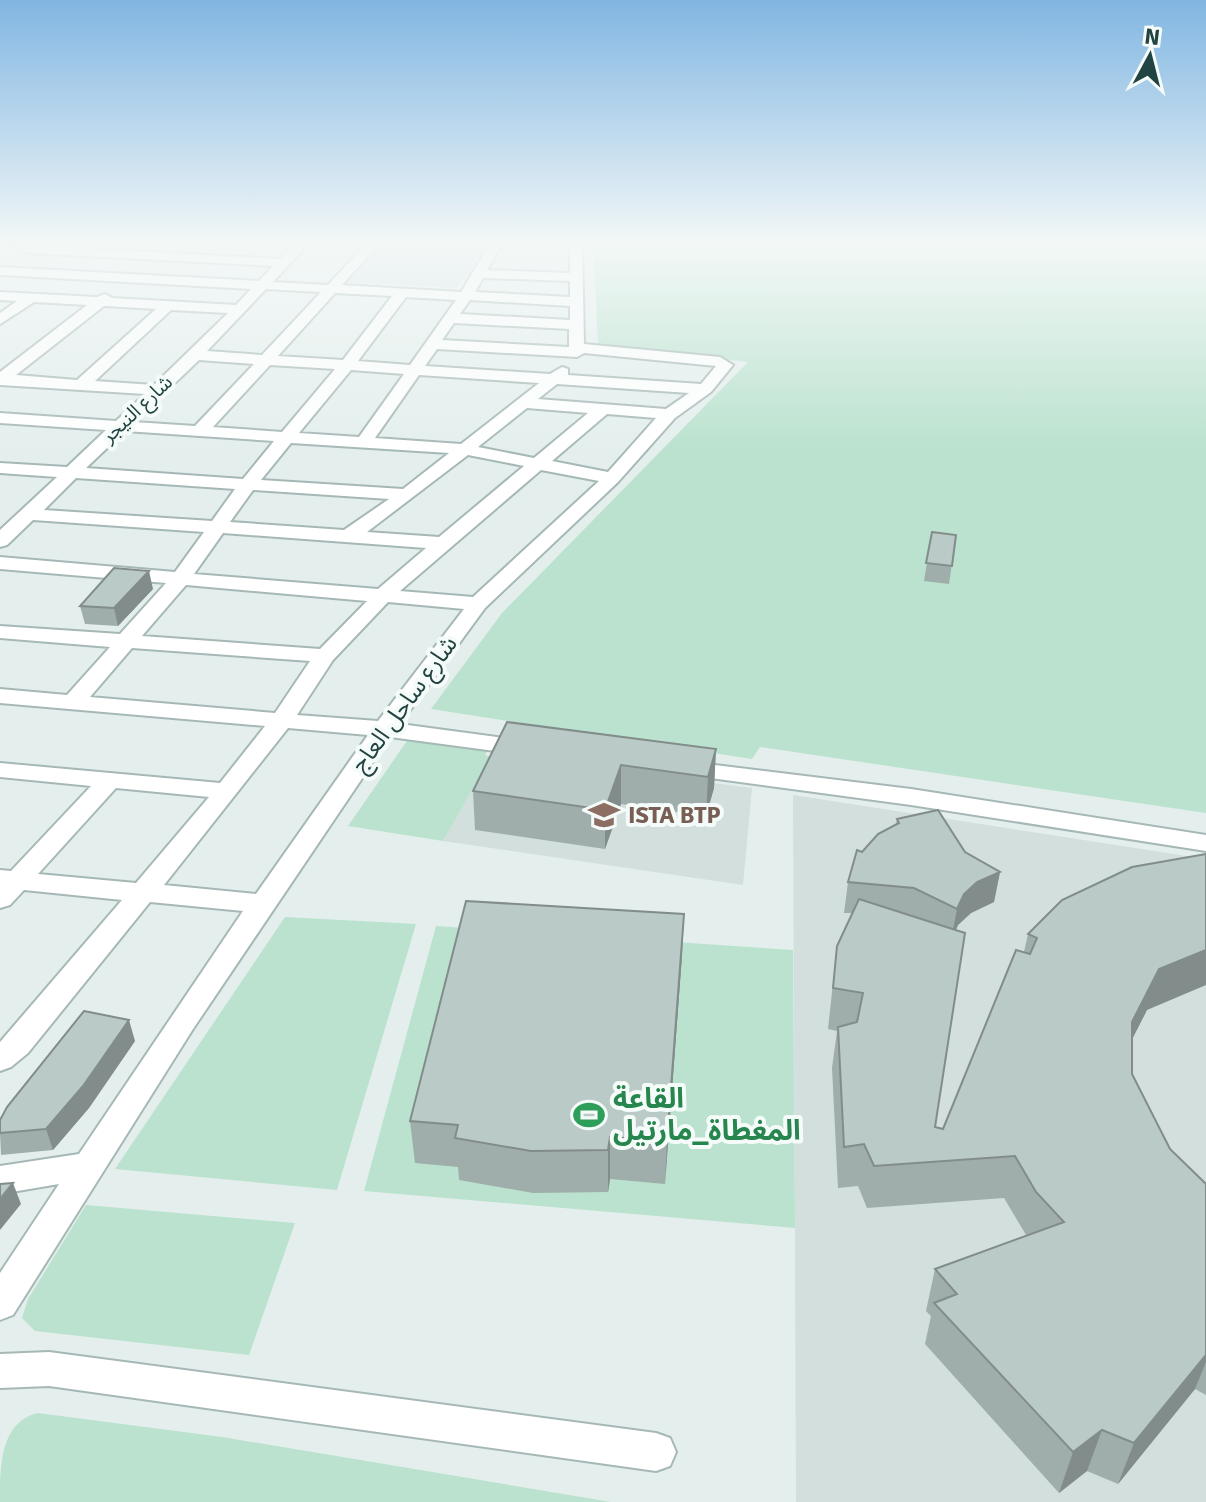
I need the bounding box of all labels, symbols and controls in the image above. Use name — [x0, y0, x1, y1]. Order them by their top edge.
north arrow — [1110, 16, 1190, 96]
text: N — [1143, 22, 1162, 51]
street label: شارع النيجر — [95, 370, 179, 450]
street label: شارع ساحل العاج — [344, 630, 465, 779]
school or university icon: ISTA BTP — [587, 798, 621, 832]
place label: ISTA BTP — [628, 800, 721, 830]
place label: القاعة المغطاة_مارتيل — [613, 1082, 801, 1148]
sports icon: القاعة المغطاة_مارتيل — [572, 1098, 606, 1132]

